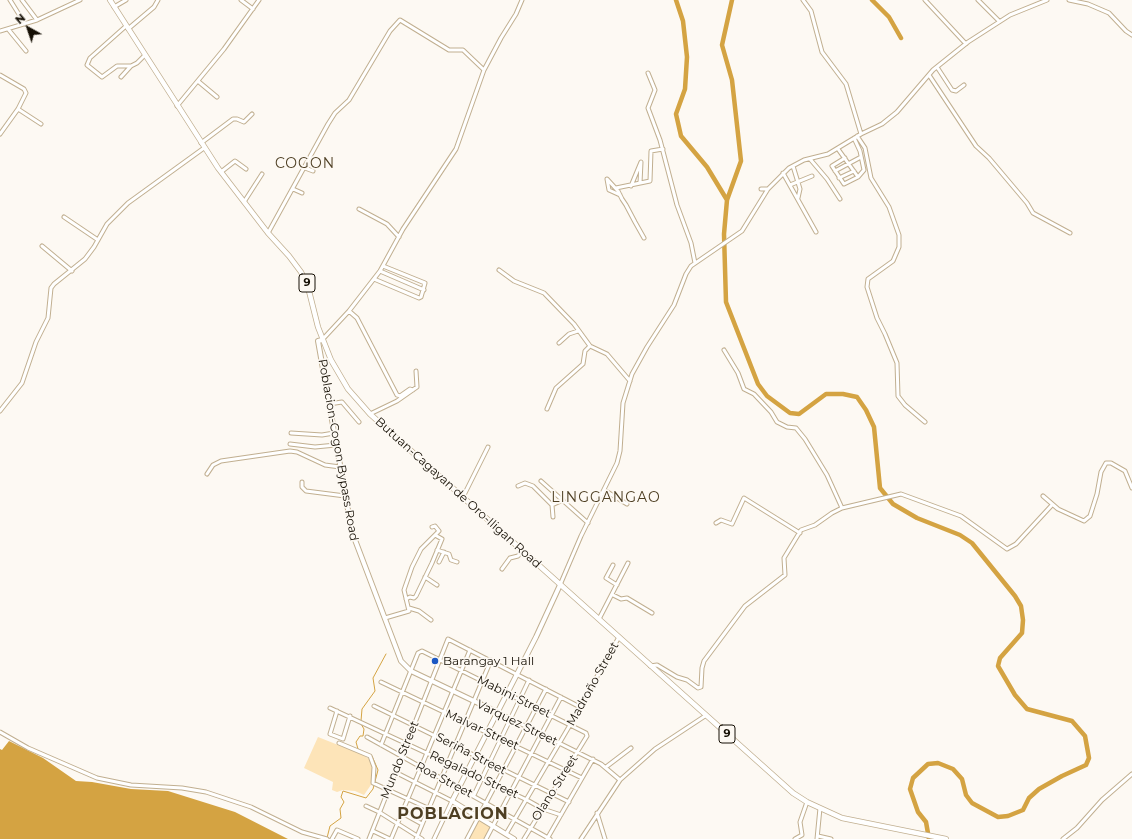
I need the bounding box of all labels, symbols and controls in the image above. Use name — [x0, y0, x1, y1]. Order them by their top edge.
north arrow — [8, 8, 48, 48]
text: N — [12, 11, 28, 27]
district label: COGON — [275, 156, 335, 172]
road number: 9 — [299, 274, 315, 292]
street label: Poblacion-Cogon Bypass Road — [315, 358, 361, 542]
street label: Butuan-Cagayan de Oro-Iligan Road — [372, 415, 544, 571]
district label: LINGGANGAO — [551, 490, 661, 506]
street label: Madroño Street — [564, 639, 622, 729]
place label: Barangay 1 Hall — [443, 654, 534, 668]
marker: Barangay 1 Hall — [430, 656, 440, 666]
street label: Mabini Street — [475, 673, 553, 721]
street label: Varquez Street — [474, 697, 560, 749]
street label: Malvar Street — [443, 707, 521, 753]
street label: Mundo Street — [378, 719, 422, 801]
road number: 9 — [719, 725, 735, 743]
street label: Seriña Street — [433, 730, 509, 778]
street label: Regalado Street — [427, 748, 521, 802]
street label: Olano Street — [529, 752, 581, 824]
street label: Roa Street — [413, 759, 475, 801]
district label: POBLACION — [397, 804, 509, 824]

